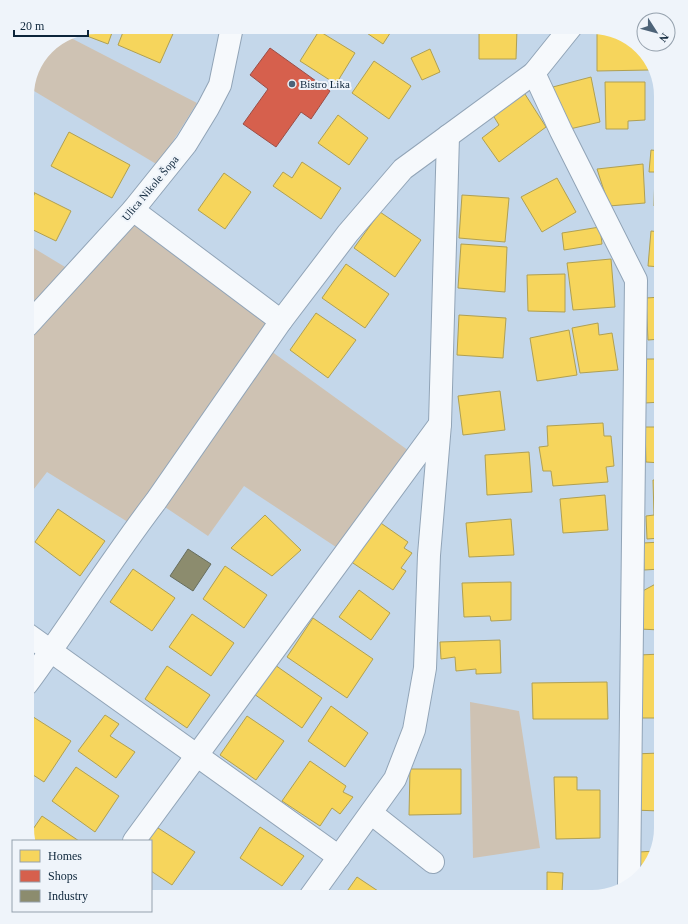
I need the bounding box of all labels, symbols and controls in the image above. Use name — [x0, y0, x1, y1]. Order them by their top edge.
scale bar — [14, 12, 88, 38]
north arrow — [636, 12, 676, 52]
text: 20 m — [20, 19, 45, 33]
text: N — [657, 31, 671, 45]
place label: Bistro Lika — [300, 78, 350, 90]
marker: Bistro Lika — [287, 79, 297, 89]
street label: Ulica Nikole Šopa — [119, 153, 181, 223]
legend — [12, 840, 152, 912]
text: Homes — [48, 849, 82, 863]
text: Shops — [48, 869, 78, 883]
text: Industry — [48, 889, 88, 903]

